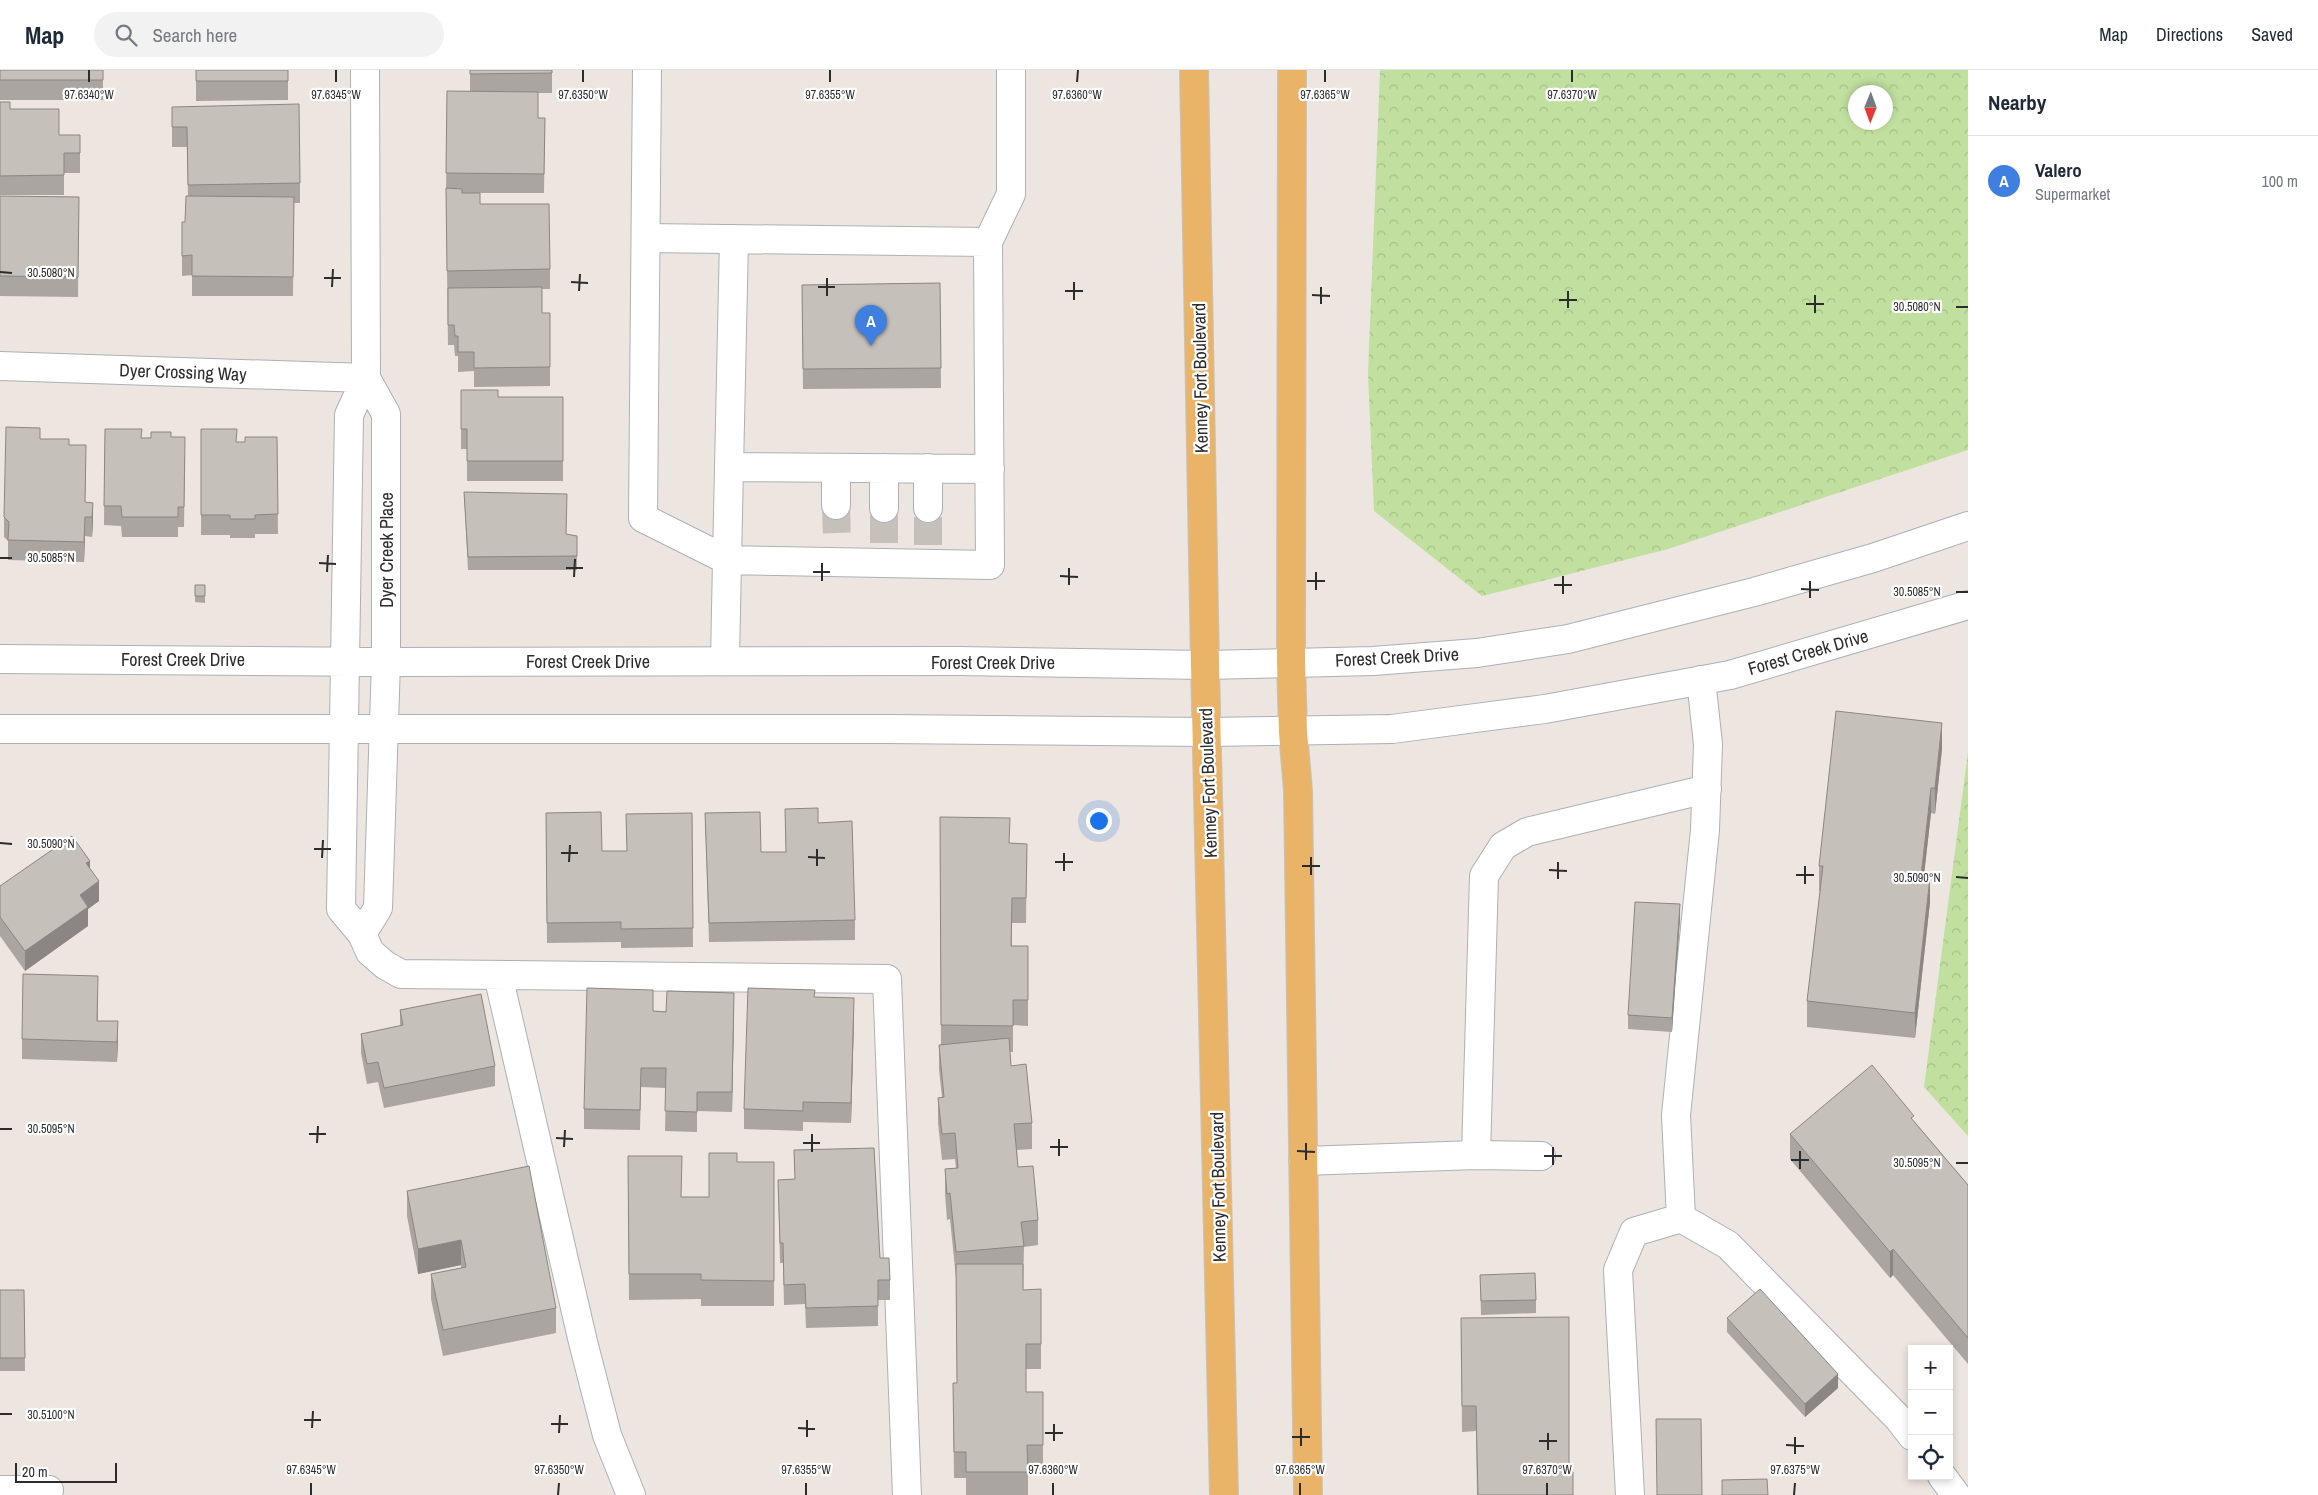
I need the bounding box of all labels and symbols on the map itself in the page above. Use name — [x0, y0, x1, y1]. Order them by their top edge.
north arrow — [1848, 85, 1893, 130]
text: 97.6340°W — [64, 87, 115, 103]
text: 97.6345°W — [311, 87, 362, 103]
text: 97.6350°W — [558, 87, 609, 103]
text: 97.6355°W — [805, 87, 856, 103]
text: 97.6360°W — [1052, 87, 1103, 103]
text: 97.6365°W — [1300, 87, 1351, 103]
text: 97.6370°W — [1547, 87, 1598, 103]
text: 30.5080°N — [27, 265, 75, 281]
text: 30.5080°N — [1893, 299, 1941, 315]
street label: Kenney Fort Boulevard — [1186, 303, 1214, 453]
pin: A — [855, 305, 887, 346]
street label: Dyer Crossing Way — [119, 357, 248, 387]
street label: Dyer Creek Place — [374, 492, 399, 608]
text: 30.5085°N — [27, 550, 75, 566]
text: 30.5085°N — [1893, 584, 1941, 600]
street label: Forest Creek Drive — [1745, 623, 1871, 681]
street label: Forest Creek Drive — [1334, 641, 1460, 673]
street label: Forest Creek Drive — [121, 647, 245, 672]
street label: Forest Creek Drive — [526, 649, 650, 674]
street label: Forest Creek Drive — [931, 650, 1055, 675]
street label: Kenney Fort Boulevard — [1193, 707, 1223, 859]
your location — [1086, 808, 1112, 834]
text: 30.5090°N — [27, 836, 75, 852]
text: 30.5090°N — [1893, 870, 1941, 886]
street label: Kenney Fort Boulevard — [1204, 1112, 1232, 1262]
text: 30.5095°N — [27, 1121, 75, 1137]
text: 30.5095°N — [1893, 1155, 1941, 1171]
text: 30.5100°N — [27, 1407, 75, 1423]
scale bar — [15, 1460, 118, 1483]
text: 97.6345°W — [286, 1462, 337, 1478]
text: 97.6350°W — [534, 1462, 585, 1478]
text: 97.6355°W — [781, 1462, 832, 1478]
text: 97.6360°W — [1028, 1462, 1079, 1478]
text: 97.6365°W — [1275, 1462, 1326, 1478]
text: 97.6370°W — [1522, 1462, 1573, 1478]
text: 97.6375°W — [1770, 1462, 1821, 1478]

